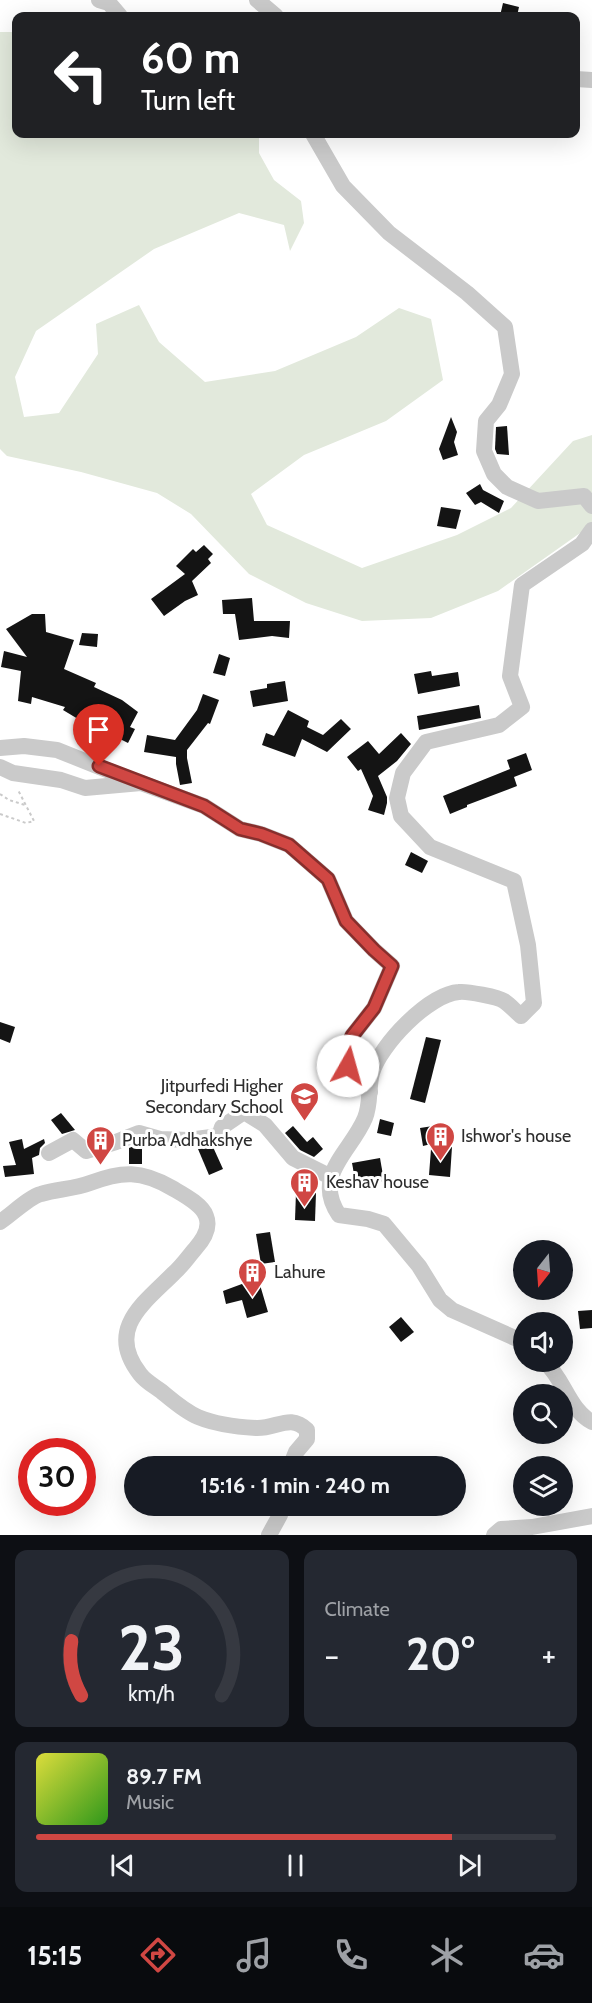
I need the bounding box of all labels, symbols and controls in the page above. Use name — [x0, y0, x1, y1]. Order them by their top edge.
text: 60 m — [141, 32, 240, 84]
icon: left — [42, 36, 120, 114]
text: Turn left — [141, 84, 235, 117]
pin — [73, 704, 124, 766]
icon: arrive — [82, 713, 115, 746]
position arrow — [316, 1034, 380, 1098]
place label: Jitpurfedi Higher Secondary School — [145, 1075, 284, 1118]
school or university icon: Jitpurfedi Higher Secondary School — [288, 1080, 320, 1122]
building icon: Ishwor's house — [424, 1120, 456, 1162]
building icon: Purba Adhakshye — [85, 1124, 117, 1166]
place label: Ishwor's house — [461, 1125, 571, 1147]
place label: Purba Adhakshye — [122, 1129, 252, 1151]
building icon: Keshav house — [289, 1166, 321, 1208]
place label: Keshav house — [326, 1171, 429, 1193]
north arrow — [513, 1240, 573, 1300]
map controls — [513, 1240, 573, 1516]
building icon: Lahure — [237, 1256, 269, 1298]
place label: Lahure — [274, 1261, 326, 1283]
button: sound — [513, 1312, 573, 1372]
button: search — [513, 1384, 573, 1444]
speed limit sign: 30 — [18, 1438, 96, 1516]
button: layers — [513, 1456, 573, 1516]
text: 15:16 · 1 min · 240 m — [200, 1472, 390, 1499]
text: Climate — [325, 1597, 390, 1621]
text: 23 — [118, 1610, 185, 1686]
text: 20° — [406, 1627, 475, 1681]
text: − — [325, 1635, 339, 1675]
text: + — [541, 1635, 556, 1675]
text: km/h — [128, 1680, 175, 1706]
text: 89.7 FM — [126, 1763, 202, 1790]
text: Music — [126, 1790, 174, 1814]
icon: previous — [106, 1849, 139, 1882]
icon: pause — [279, 1849, 312, 1882]
icon: next — [453, 1849, 486, 1882]
icon: directions — [137, 1934, 179, 1976]
icon: music — [233, 1934, 275, 1976]
icon: phone — [330, 1934, 372, 1976]
icon: climate — [426, 1934, 468, 1976]
icon: car — [523, 1934, 565, 1976]
text: 15:15 — [27, 1939, 82, 1972]

